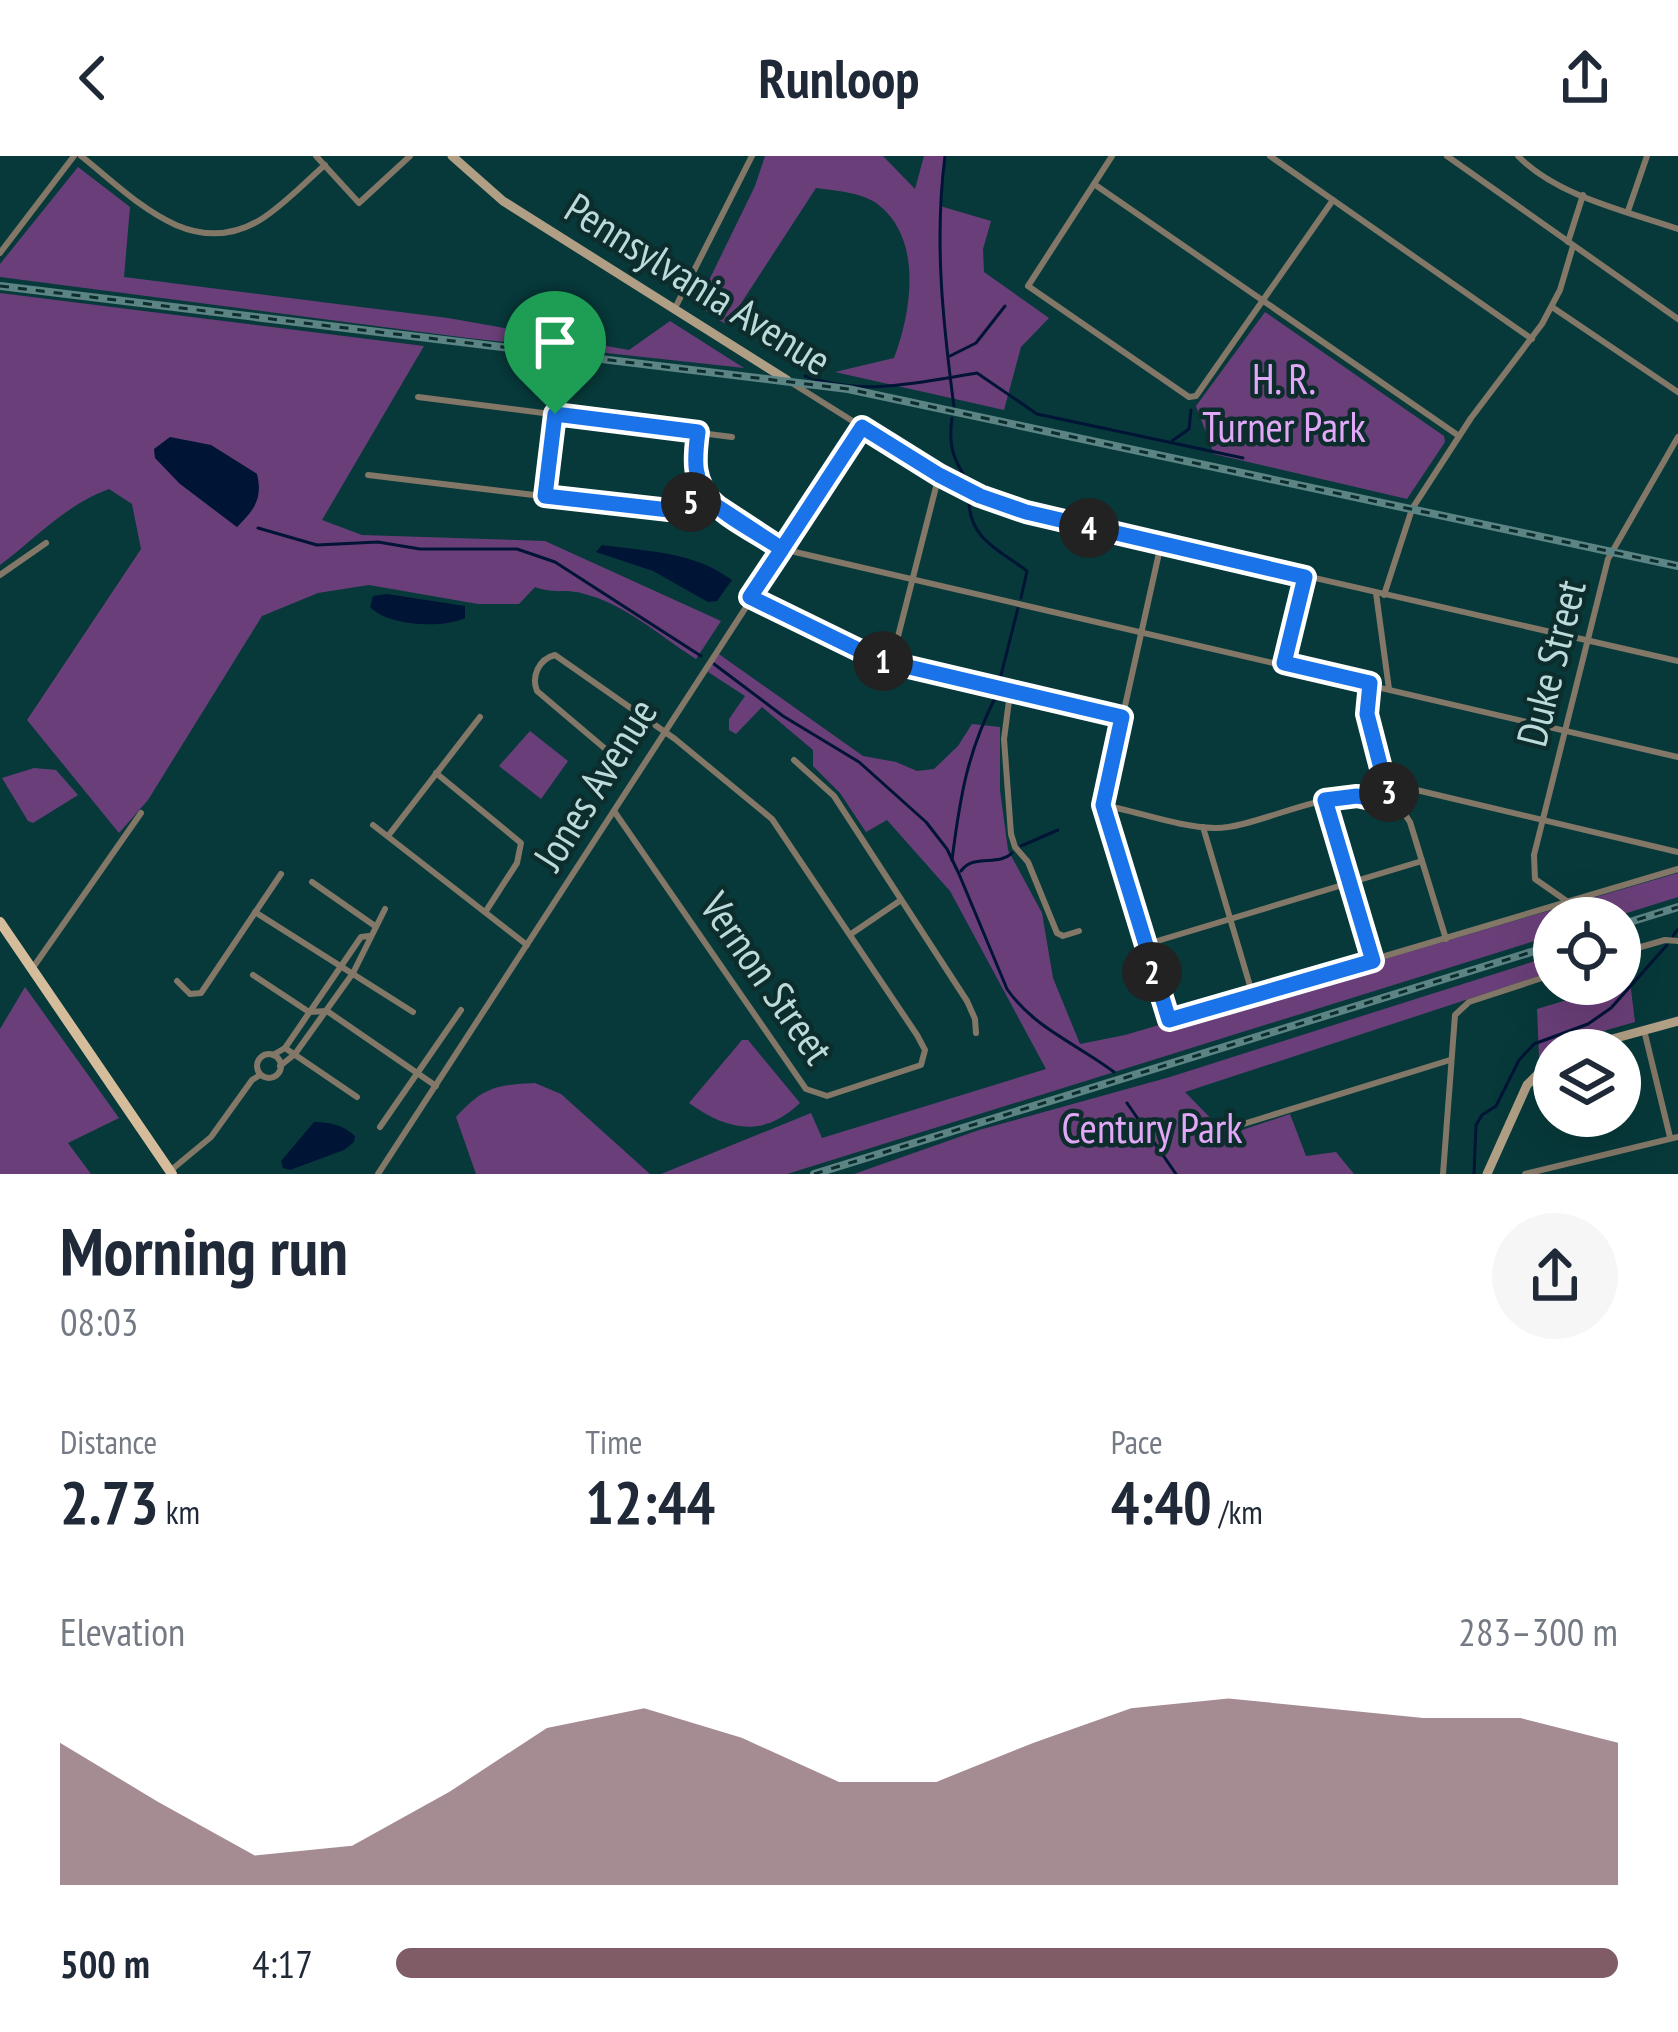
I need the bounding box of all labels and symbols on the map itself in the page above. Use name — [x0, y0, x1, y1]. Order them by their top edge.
street label: Pennsylvania Avenue — [555, 180, 841, 387]
pin — [504, 291, 606, 414]
park label: H. R. Turner Park — [1202, 351, 1366, 454]
pin: 5 — [661, 472, 721, 532]
pin: 4 — [1059, 498, 1119, 558]
street label: Duke Street — [1503, 574, 1598, 752]
pin: 1 — [853, 631, 913, 691]
street label: Jones Avenue — [519, 688, 669, 882]
pin: 3 — [1359, 762, 1419, 822]
street label: Vernon Street — [688, 880, 847, 1075]
pin: 2 — [1122, 942, 1182, 1002]
park label: Century Park — [1061, 1100, 1243, 1155]

